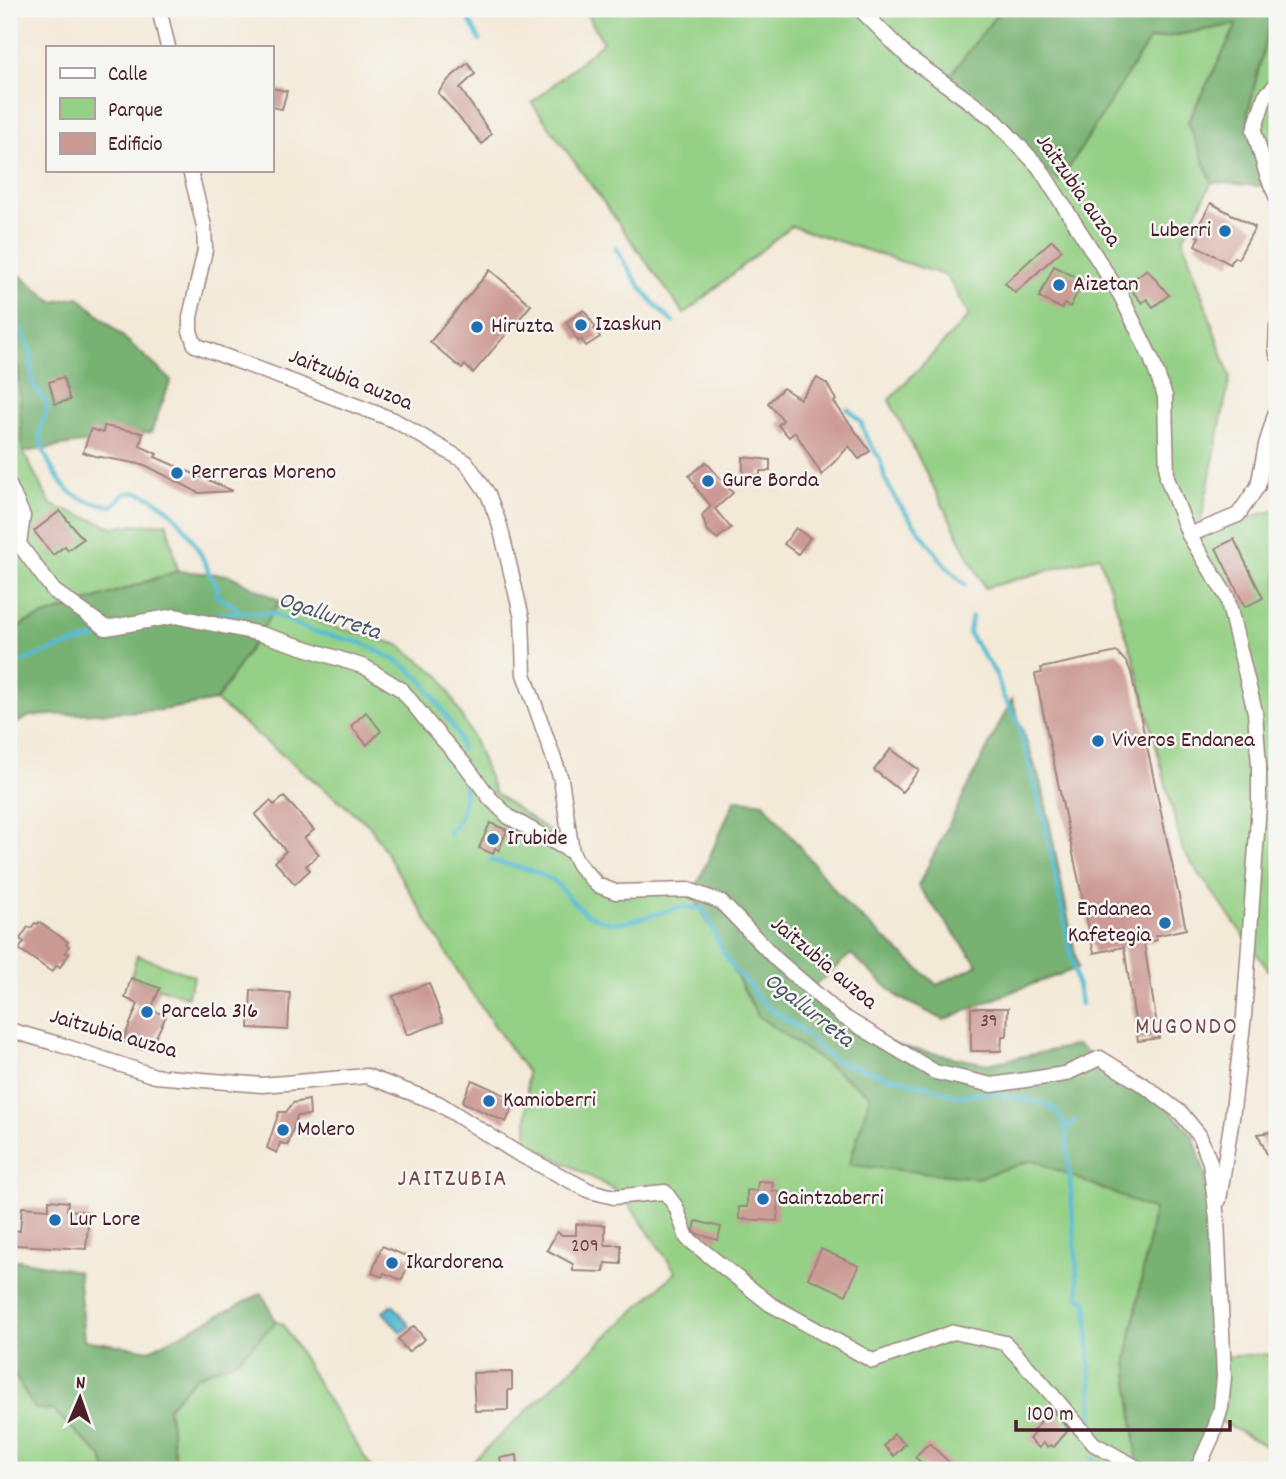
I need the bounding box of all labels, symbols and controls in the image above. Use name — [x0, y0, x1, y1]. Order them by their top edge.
legend — [46, 46, 273, 172]
text: Calle — [108, 61, 147, 91]
text: Parque — [108, 97, 163, 127]
street label: Jaitzubia auzoa — [1026, 128, 1129, 255]
text: Edificio — [108, 131, 163, 161]
place label: Luberri — [1150, 215, 1211, 248]
marker: Luberri — [1217, 223, 1233, 239]
place label: Aizetan — [1073, 269, 1139, 302]
marker: Aizetan — [1051, 277, 1067, 293]
place label: Izaskun — [595, 309, 661, 342]
place label: Hiruzta — [491, 311, 555, 344]
marker: Izaskun — [573, 317, 589, 333]
marker: Hiruzta — [469, 319, 485, 335]
street label: Jaitzubia auzoa — [283, 341, 418, 421]
place label: Perreras Moreno — [191, 457, 336, 490]
marker: Perreras Moreno — [169, 465, 185, 481]
place label: Gure Borda — [722, 465, 820, 498]
marker: Gure Borda — [700, 473, 716, 489]
water label: Ogallurreta — [273, 584, 386, 651]
place label: Viveros Endanea — [1112, 725, 1256, 758]
marker: Viveros Endanea — [1090, 733, 1106, 749]
place label: Irubide — [507, 823, 568, 856]
marker: Irubide — [485, 831, 501, 847]
place label: Endanea Kafetegia — [1068, 894, 1152, 953]
street label: Jaitzubia auzoa — [762, 909, 885, 1020]
marker: Endanea Kafetegia — [1157, 915, 1173, 931]
water label: Ogallurreta — [756, 965, 862, 1058]
place label: Parcela 316 — [161, 996, 258, 1029]
street label: Jaitzubia auzoa — [45, 1001, 182, 1069]
marker: Parcela 316 — [139, 1004, 155, 1020]
house number: 39 — [980, 1009, 998, 1036]
district label: MUGONDO — [1135, 1011, 1239, 1045]
place label: Kamioberri — [503, 1085, 596, 1118]
marker: Kamioberri — [481, 1093, 497, 1109]
place label: Molero — [297, 1114, 355, 1147]
marker: Molero — [275, 1122, 291, 1138]
district label: JAITZUBIA — [398, 1163, 508, 1197]
place label: Gaintzaberri — [777, 1183, 884, 1216]
marker: Gaintzaberri — [755, 1191, 771, 1207]
place label: Lur Lore — [69, 1204, 140, 1237]
marker: Lur Lore — [47, 1212, 63, 1228]
house number: 209 — [571, 1234, 599, 1261]
place label: Ikardorena — [406, 1247, 504, 1280]
marker: Ikardorena — [384, 1255, 400, 1271]
north arrow — [46, 1364, 116, 1434]
text: N — [75, 1371, 86, 1398]
scale bar — [1016, 1388, 1230, 1432]
text: 100 m — [1027, 1401, 1074, 1431]

